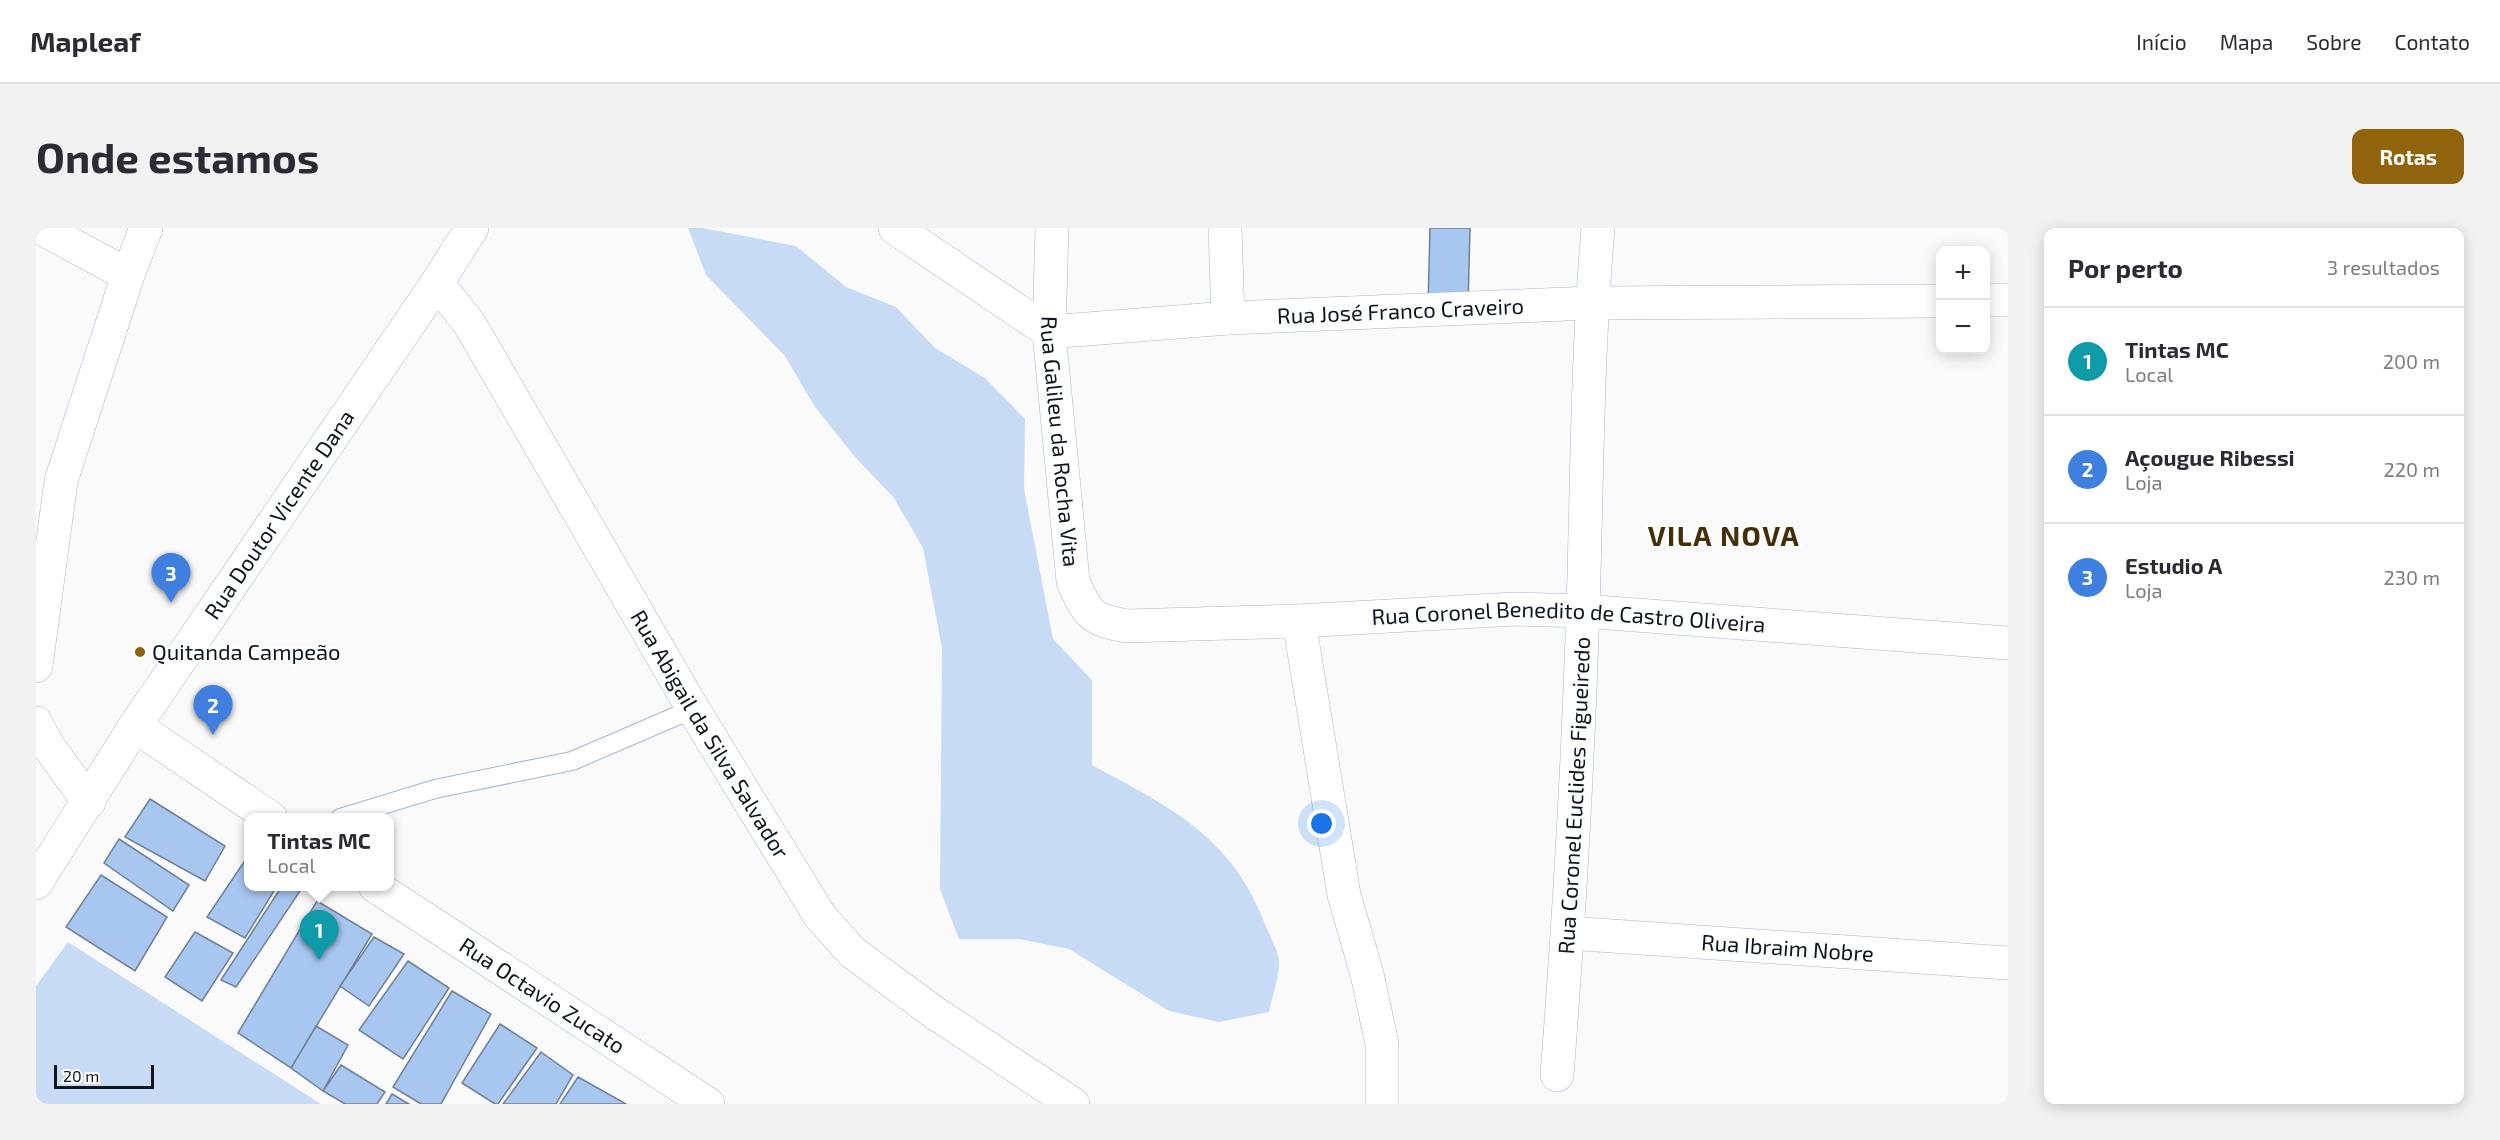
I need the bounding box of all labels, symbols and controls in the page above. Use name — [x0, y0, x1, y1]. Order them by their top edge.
text: Mapleaf — [30, 24, 141, 58]
text: Início — [2136, 29, 2187, 54]
text: Mapa — [2220, 29, 2273, 54]
text: Sobre — [2306, 29, 2361, 54]
text: Contato — [2394, 29, 2470, 54]
button: Rotas — [2352, 129, 2464, 184]
text: Onde estamos — [36, 131, 319, 181]
map controls — [1936, 246, 1990, 354]
button: + — [1936, 246, 1990, 300]
text: Por perto — [2068, 252, 2183, 283]
text: 3 resultados — [2327, 255, 2440, 279]
street label: Rua José Franco Craveiro — [1276, 292, 1524, 328]
button: − — [1936, 300, 1990, 354]
street label: Rua Galileu da Rocha Vita — [1037, 316, 1086, 568]
text: Tintas MC — [2125, 336, 2229, 362]
text: 1 — [2083, 349, 2092, 373]
text: 200 m — [2383, 349, 2440, 373]
text: Local — [2125, 362, 2173, 386]
street label: Rua Doutor Vicente Dana — [198, 404, 359, 623]
text: Açougue Ribessi — [2125, 444, 2295, 470]
text: 2 — [2082, 457, 2093, 481]
text: 220 m — [2383, 457, 2440, 481]
text: Loja — [2125, 470, 2163, 494]
district label: VILA NOVA — [1648, 518, 1800, 552]
text: Estudio A — [2125, 552, 2222, 578]
pin: 3 — [152, 554, 190, 603]
text: 3 — [2082, 565, 2093, 589]
text: 230 m — [2384, 565, 2440, 589]
text: Loja — [2125, 578, 2163, 602]
street label: Rua Coronel Benedito de Castro Oliveira — [1371, 595, 1767, 637]
street label: Rua Abigail da Silva Salvador — [626, 605, 795, 863]
street label: Rua Coronel Euclides Figueiredo — [1552, 636, 1594, 955]
place label: Quitanda Campeão — [152, 638, 341, 665]
marker: Quitanda Campeão — [133, 645, 147, 659]
pin: 2 — [194, 686, 232, 735]
your location — [1307, 809, 1336, 838]
popup — [244, 813, 394, 891]
text: Tintas MC — [267, 827, 371, 853]
text: Local — [267, 853, 316, 877]
pin: 1 — [300, 910, 338, 960]
street label: Rua Ibraim Nobre — [1700, 928, 1875, 966]
street label: Rua Octavio Zucato — [455, 931, 630, 1058]
scale bar — [54, 1062, 154, 1090]
text: 20 m — [63, 1066, 99, 1085]

